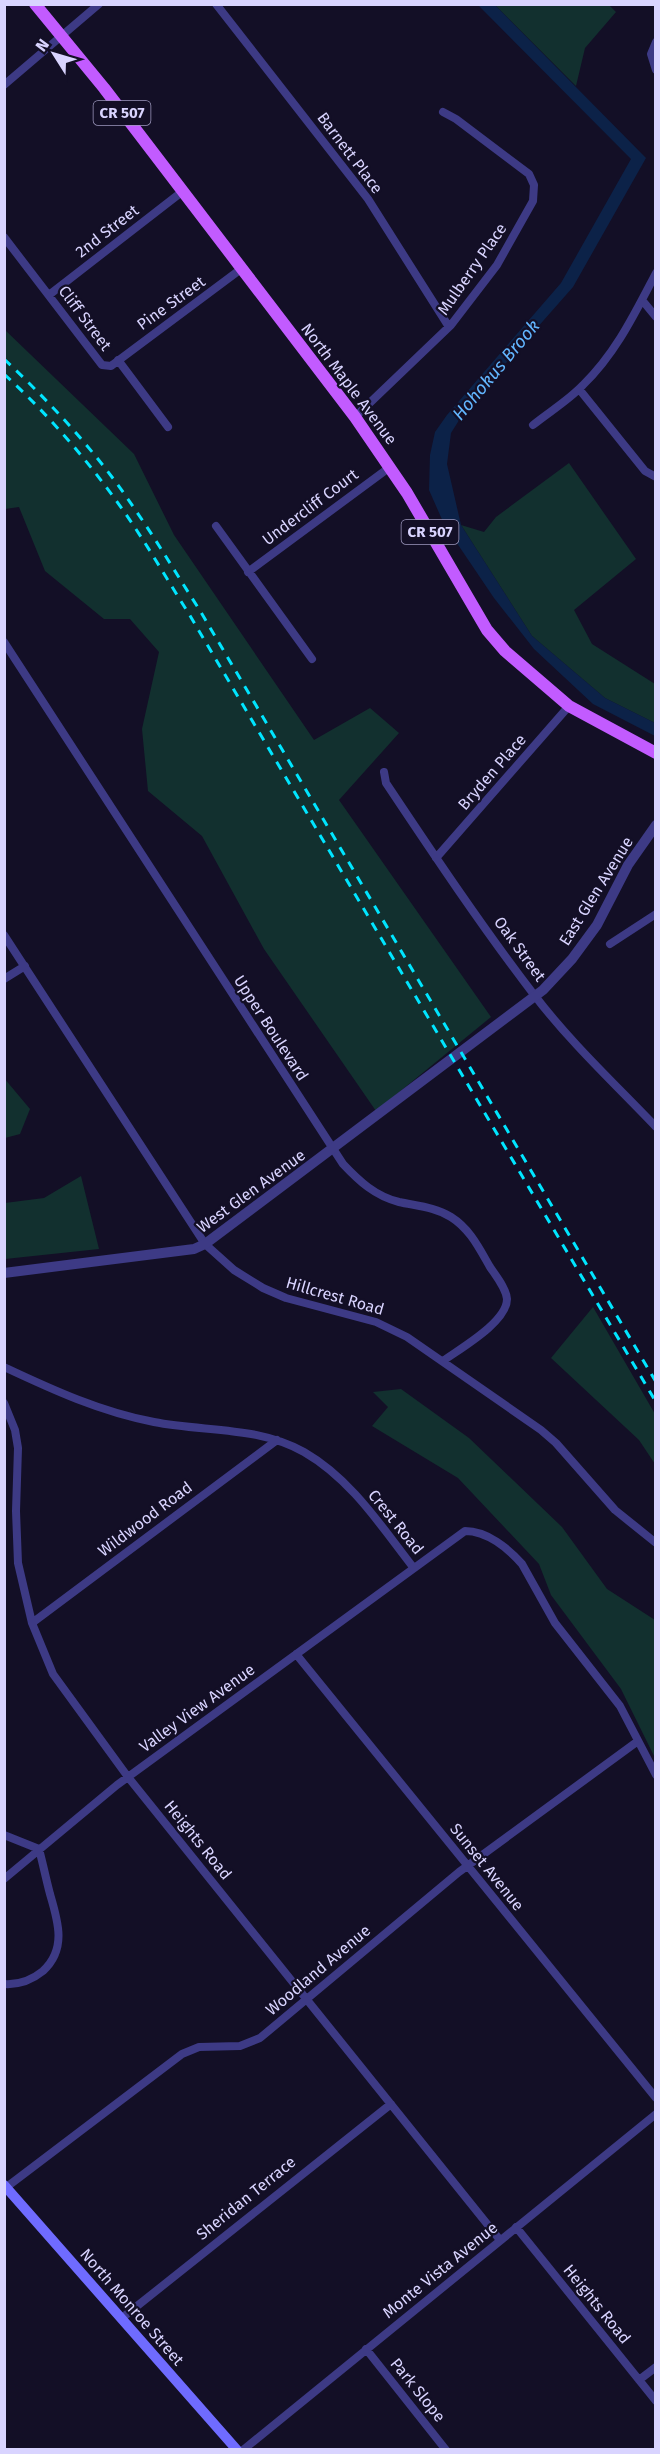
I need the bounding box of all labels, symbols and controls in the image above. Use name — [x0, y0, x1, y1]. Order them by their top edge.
north arrow — [24, 24, 84, 84]
text: N — [32, 35, 53, 55]
road number: CR 507 — [94, 101, 150, 125]
street label: Barnett Place — [313, 109, 387, 197]
street label: 2nd Street — [72, 200, 142, 261]
street label: Mulberry Place — [433, 219, 511, 319]
street label: Pine Street — [133, 272, 209, 334]
street label: Cliff Street — [54, 282, 116, 354]
water label: Hohokus Brook — [448, 315, 544, 425]
street label: North Maple Avenue — [297, 320, 401, 448]
street label: Undercliff Court — [258, 465, 362, 549]
road number: CR 507 — [402, 520, 458, 544]
street label: Bryden Place — [454, 730, 530, 814]
street label: East Glen Avenue — [555, 833, 637, 949]
street label: Oak Street — [490, 913, 550, 985]
street label: Upper Boulevard — [230, 972, 312, 1084]
street label: West Glen Avenue — [193, 1145, 309, 1237]
street label: Hillcrest Road — [284, 1273, 386, 1319]
street label: Wildwood Road — [94, 1477, 196, 1561]
street label: Crest Road — [364, 1486, 428, 1558]
street label: Valley View Avenue — [136, 1660, 258, 1756]
street label: Heights Road — [160, 1797, 236, 1883]
street label: Sunset Avenue — [446, 1820, 528, 1914]
street label: Woodland Avenue — [262, 1921, 374, 2019]
street label: Sheridan Terrace — [193, 2152, 299, 2244]
street label: Monte Vista Avenue — [379, 2218, 501, 2322]
street label: North Monroe Street — [76, 2245, 188, 2369]
street label: Heights Road — [559, 2261, 635, 2347]
street label: Park Slope — [387, 2354, 449, 2426]

